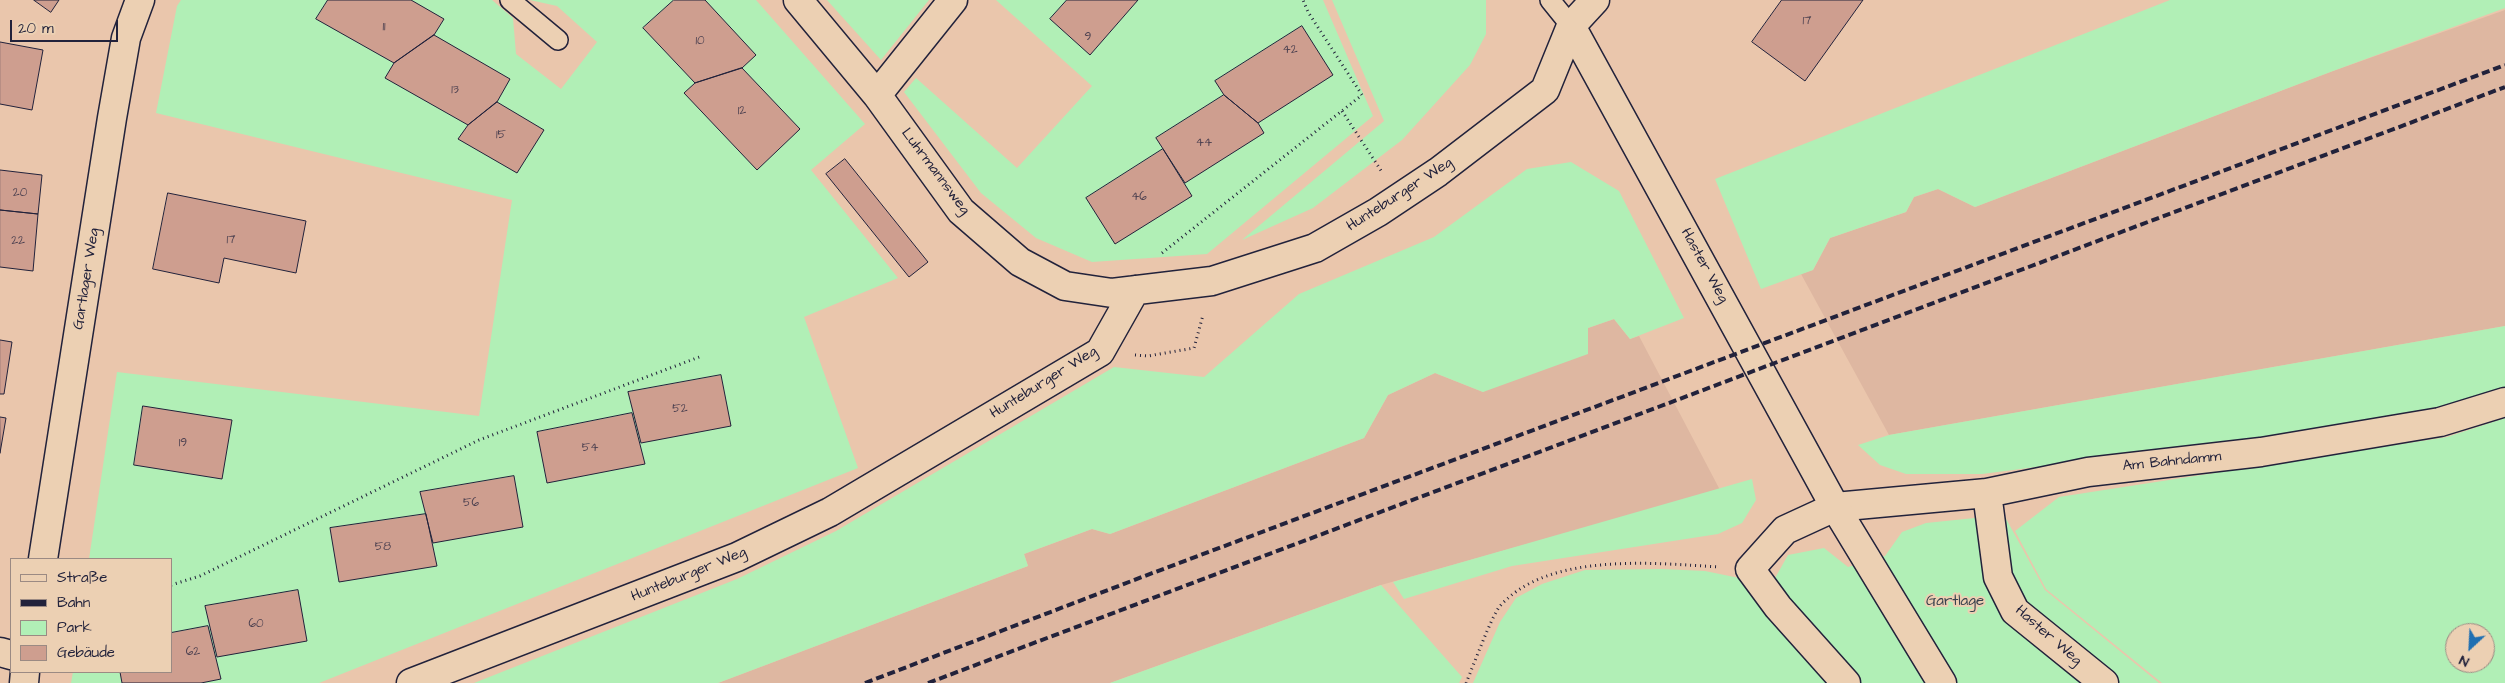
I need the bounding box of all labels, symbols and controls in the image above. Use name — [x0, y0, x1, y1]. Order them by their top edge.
scale bar — [12, 10, 120, 42]
house number: 17 — [1803, 14, 1811, 28]
text: 20 m — [18, 18, 54, 39]
house number: 11 — [382, 20, 386, 34]
house number: 9 — [1085, 30, 1091, 44]
house number: 10 — [695, 34, 705, 48]
house number: 42 — [1282, 43, 1298, 57]
house number: 13 — [451, 83, 459, 97]
house number: 12 — [738, 104, 746, 118]
street label: Luhrmannsweg — [897, 125, 973, 219]
house number: 15 — [496, 128, 506, 142]
house number: 44 — [1196, 136, 1212, 150]
street label: Hunteburger Weg — [1344, 154, 1456, 236]
house number: 20 — [13, 186, 27, 200]
house number: 46 — [1131, 190, 1147, 204]
street label: Haster Weg — [1676, 225, 1732, 307]
street label: Gartlager Weg — [70, 227, 104, 331]
house number: 17 — [227, 233, 235, 247]
house number: 22 — [11, 234, 25, 248]
street label: Hunteburger Weg — [987, 343, 1101, 423]
house number: 52 — [672, 402, 688, 416]
house number: 19 — [179, 436, 187, 450]
house number: 54 — [582, 441, 598, 455]
street label: Am Bahndamm — [2122, 448, 2222, 476]
house number: 56 — [463, 496, 479, 510]
house number: 58 — [375, 540, 391, 554]
street label: Hunteburger Weg — [629, 544, 749, 606]
legend — [10, 558, 172, 673]
text: Straße — [57, 567, 107, 588]
text: Bahn — [57, 592, 90, 613]
park label: Gartlage — [1926, 593, 1984, 611]
street label: Haster Weg — [2011, 602, 2085, 670]
text: Park — [57, 617, 92, 638]
house number: 60 — [248, 617, 264, 631]
north arrow — [2445, 623, 2495, 673]
text: Gebäude — [57, 642, 115, 663]
house number: 62 — [186, 645, 200, 659]
text: N — [2456, 650, 2472, 672]

